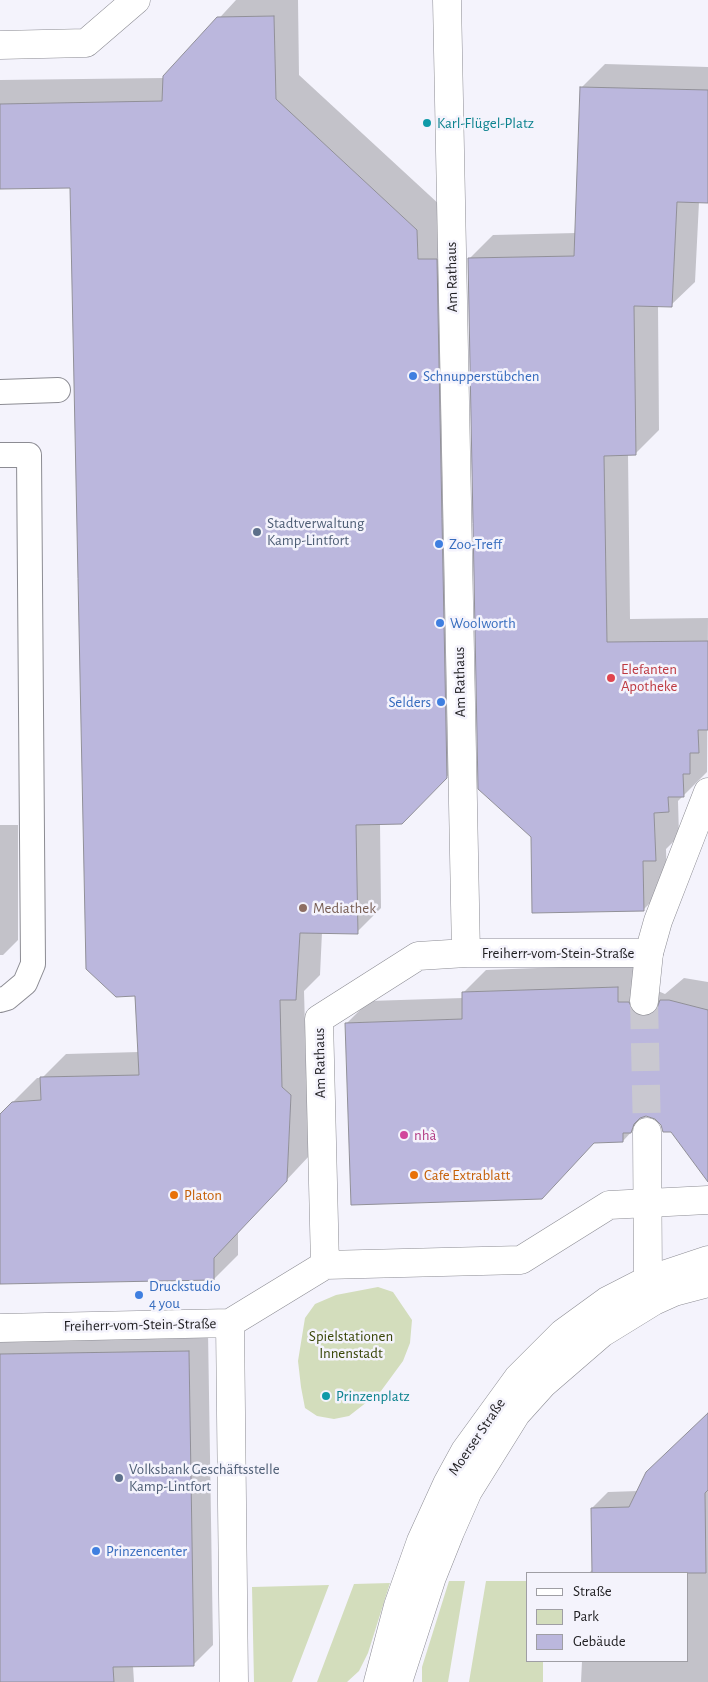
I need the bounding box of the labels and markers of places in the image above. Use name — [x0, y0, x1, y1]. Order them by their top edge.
place label: Karl-Flügel-Platz — [437, 114, 534, 132]
marker: Karl-Flügel-Platz — [421, 117, 433, 129]
place label: Schnupperstübchen — [423, 367, 540, 385]
marker: Schnupperstübchen — [407, 370, 419, 382]
place label: Stadtverwaltung Kamp-Lintfort — [267, 514, 364, 549]
marker: Stadtverwaltung Kamp-Lintfort — [251, 526, 263, 538]
place label: Zoo-Treff — [449, 535, 502, 553]
marker: Zoo-Treff — [433, 538, 445, 550]
place label: Woolworth — [450, 614, 516, 632]
marker: Woolworth — [434, 617, 446, 629]
place label: Elefanten Apotheke — [621, 660, 677, 695]
marker: Elefanten Apotheke — [605, 672, 617, 684]
place label: Selders — [389, 693, 431, 711]
marker: Selders — [435, 696, 447, 708]
place label: Mediathek — [313, 899, 376, 917]
marker: Mediathek — [297, 902, 309, 914]
place label: nhà — [414, 1126, 436, 1144]
marker: nhà — [398, 1129, 410, 1141]
place label: Cafe Extrablatt — [424, 1166, 510, 1184]
marker: Cafe Extrablatt — [408, 1169, 420, 1181]
place label: Platon — [184, 1186, 222, 1204]
marker: Platon — [168, 1189, 180, 1201]
place label: Druckstudio 4 you — [149, 1277, 221, 1312]
marker: Druckstudio 4 you — [133, 1289, 145, 1301]
place label: Prinzenplatz — [336, 1387, 410, 1405]
marker: Prinzenplatz — [320, 1390, 332, 1402]
place label: Volksbank Geschäftsstelle Kamp-Lintfort — [129, 1460, 280, 1495]
marker: Volksbank Geschäftsstelle Kamp-Lintfort — [113, 1472, 125, 1484]
place label: Prinzencenter — [106, 1542, 187, 1560]
marker: Prinzencenter — [90, 1545, 102, 1557]

